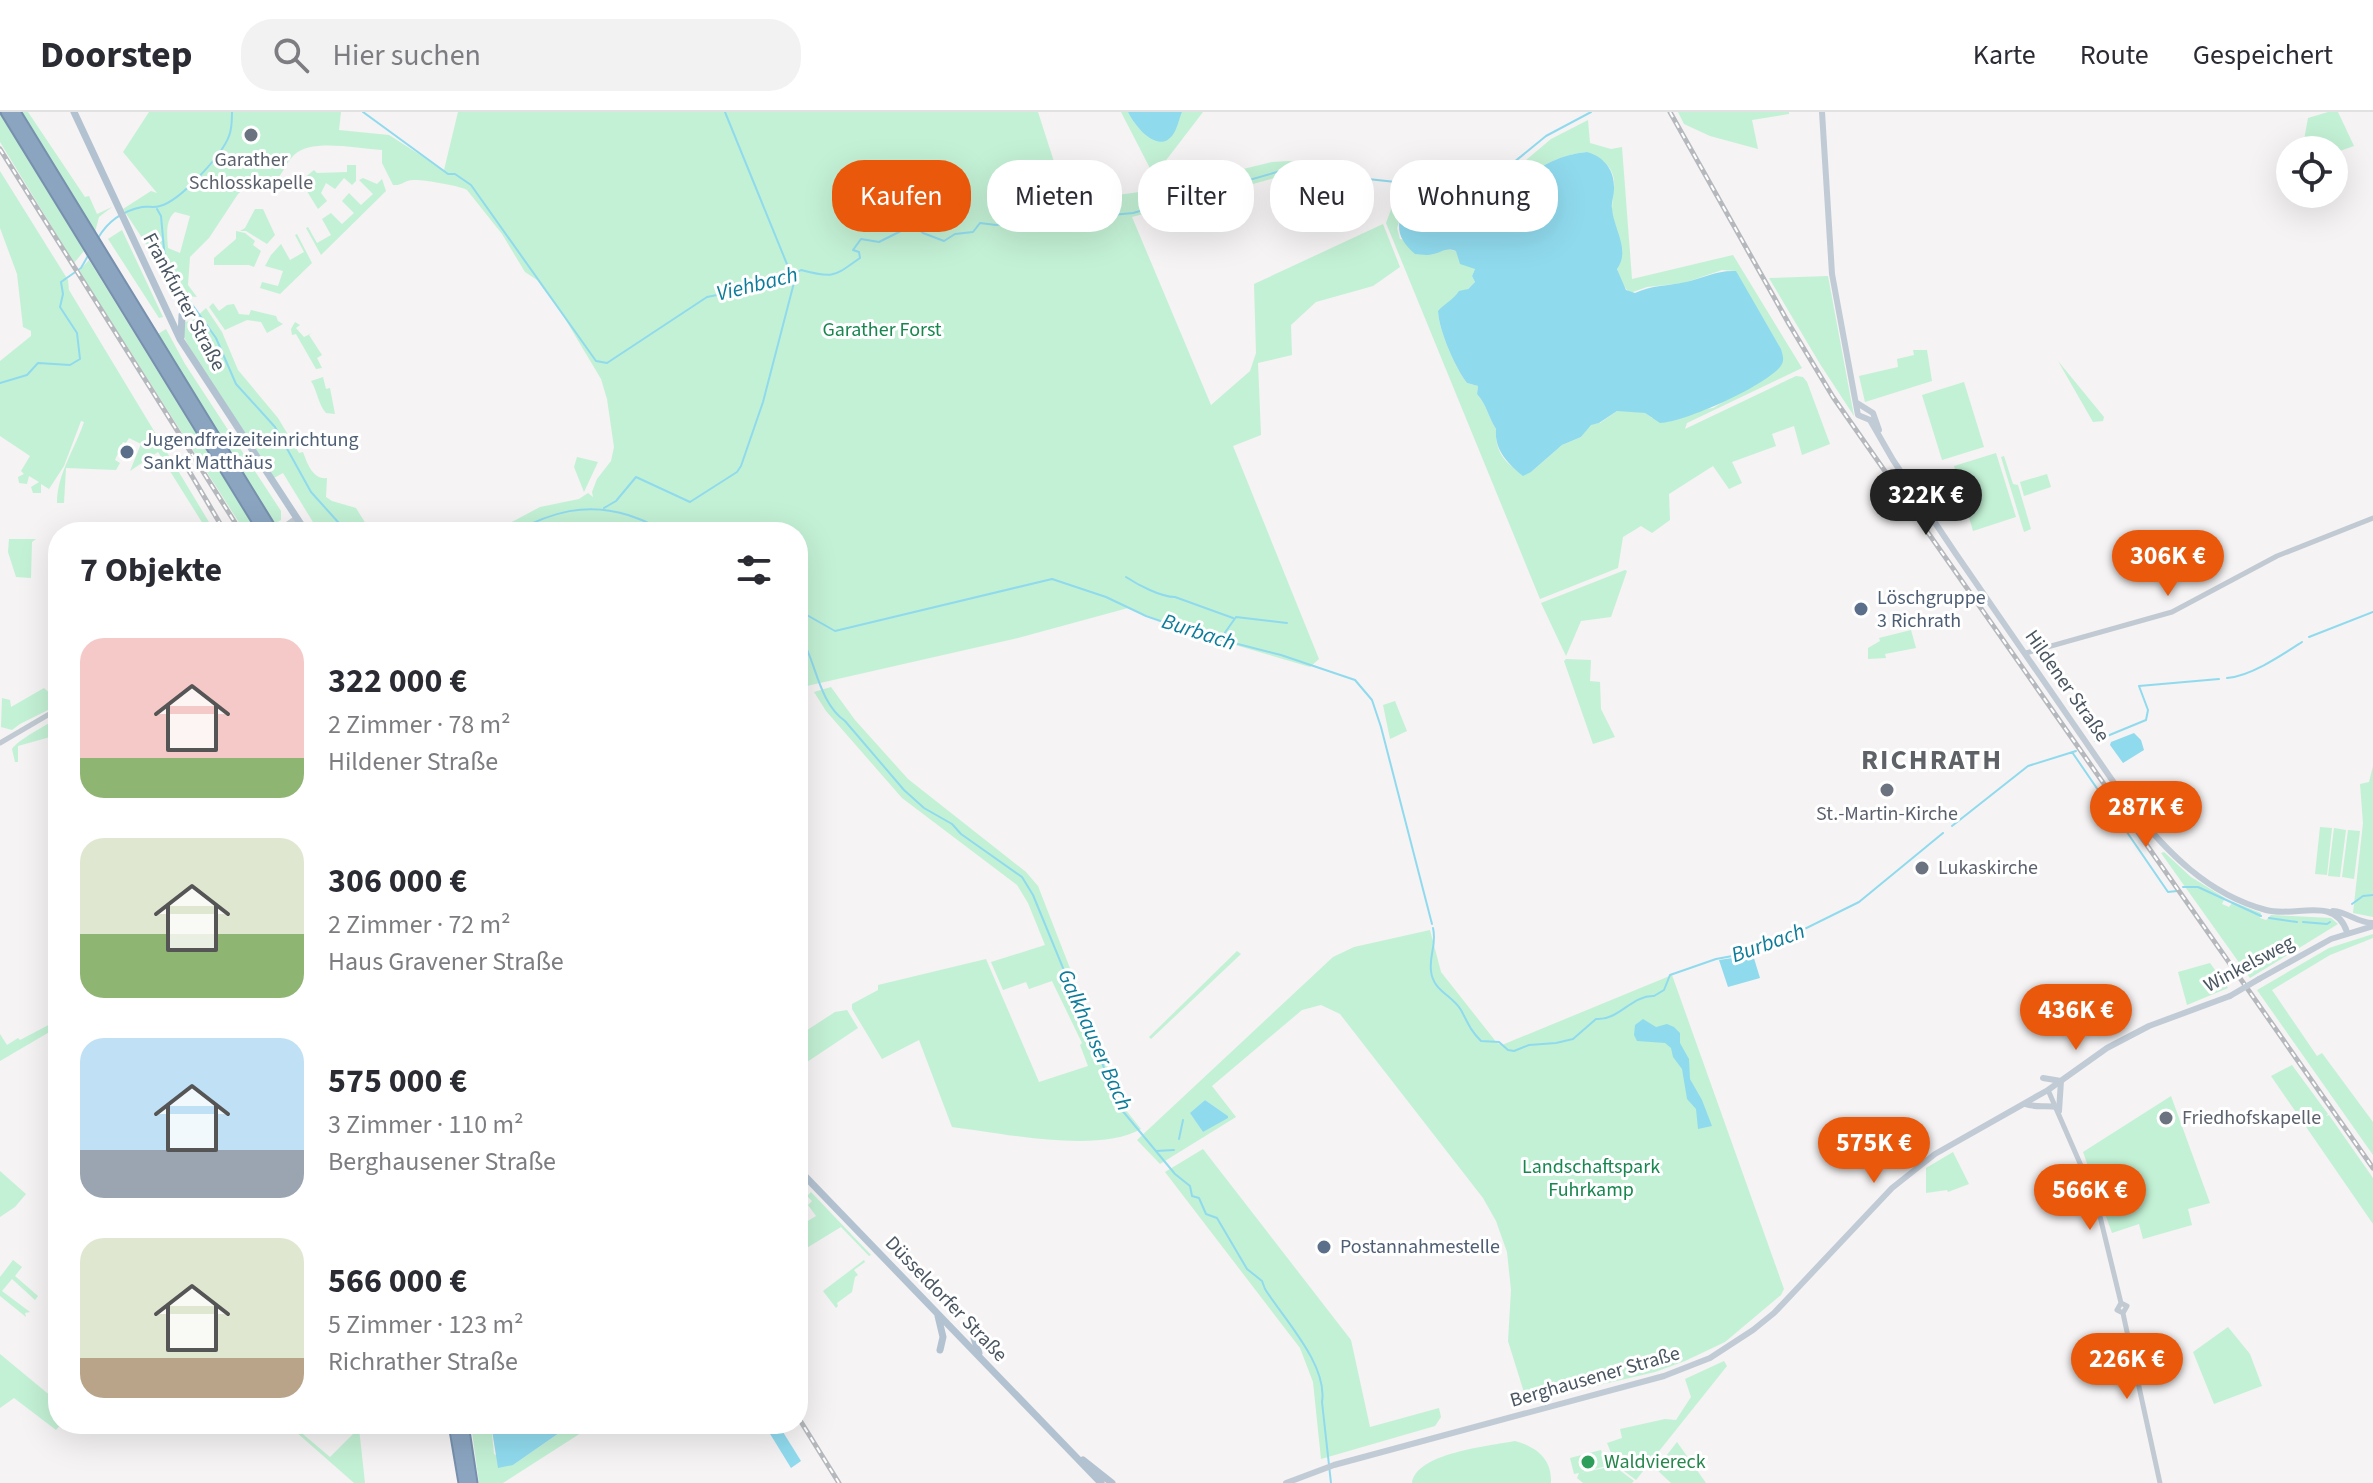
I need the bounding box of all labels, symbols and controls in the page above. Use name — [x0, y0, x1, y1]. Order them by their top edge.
search box — [241, 19, 801, 91]
text: Doorstep — [40, 28, 193, 82]
icon: search — [269, 33, 313, 77]
text: Hier suchen — [333, 34, 481, 77]
text: Karte — [1973, 35, 2036, 75]
text: Route — [2080, 35, 2149, 75]
text: Gespeichert — [2193, 35, 2333, 75]
marker: Garather Schlosskapelle — [242, 126, 260, 144]
map controls — [2276, 136, 2348, 208]
button: locate — [2276, 136, 2348, 208]
place label: Garather Schlosskapelle — [189, 146, 313, 197]
chip: Kaufen — [832, 160, 971, 232]
chip: Mieten — [987, 160, 1122, 232]
chip: Filter — [1138, 160, 1254, 232]
chip: Neu — [1270, 160, 1374, 232]
chip: Wohnung — [1390, 160, 1558, 232]
street label: Frankfurter Straße — [136, 228, 232, 376]
water label: Viehbach — [713, 258, 801, 310]
park label: Garather Forst — [822, 316, 942, 344]
place label: Jugendfreizeiteinrichtung Sankt Matthäus — [143, 426, 359, 477]
marker: Jugendfreizeiteinrichtung Sankt Matthäus — [118, 443, 136, 461]
pin: 322K € — [1861, 469, 1991, 537]
text: 322K € — [1888, 476, 1964, 513]
pin: 306K € — [2103, 530, 2233, 598]
text: 306K € — [2130, 537, 2206, 574]
text: 7 Objekte — [80, 546, 222, 595]
icon: filters — [732, 548, 776, 592]
place label: Löschgruppe 3 Richrath — [1877, 584, 1986, 635]
marker: Löschgruppe 3 Richrath — [1852, 600, 1870, 618]
water label: Burbach — [1158, 605, 1240, 659]
street label: Hildener Straße — [2018, 624, 2116, 748]
text: 322 000 € — [328, 657, 467, 706]
icon: home — [144, 670, 240, 766]
text: 2 Zimmer · 78 m² — [328, 706, 511, 743]
district label: RICHRATH — [1861, 740, 2003, 780]
text: Hildener Straße — [328, 743, 498, 780]
marker: St.-Martin-Kirche — [1878, 781, 1896, 799]
pin: 287K € — [2081, 781, 2211, 849]
text: 287K € — [2108, 788, 2184, 825]
place label: St.-Martin-Kirche — [1816, 800, 1958, 828]
place label: Lukaskirche — [1938, 854, 2038, 882]
text: 306 000 € — [328, 857, 467, 906]
marker: Lukaskirche — [1913, 859, 1931, 877]
icon: home — [144, 870, 240, 966]
text: 2 Zimmer · 72 m² — [328, 906, 511, 943]
water label: Burbach — [1727, 915, 1809, 971]
street label: Winkelsweg — [2199, 928, 2299, 1000]
text: Haus Gravener Straße — [328, 943, 564, 980]
water label: Galkhauser Bach — [1049, 964, 1141, 1116]
pin: 436K € — [2011, 984, 2141, 1052]
text: 436K € — [2038, 991, 2114, 1028]
text: 575 000 € — [328, 1057, 467, 1106]
icon: home — [144, 1070, 240, 1166]
place label: Friedhofskapelle — [2182, 1104, 2321, 1132]
text: 3 Zimmer · 110 m² — [328, 1106, 524, 1143]
marker: Friedhofskapelle — [2157, 1109, 2175, 1127]
pin: 575K € — [1809, 1117, 1939, 1185]
text: 575K € — [1836, 1124, 1912, 1161]
text: Berghausener Straße — [328, 1143, 556, 1180]
park label: Landschaftspark Fuhrkamp — [1522, 1153, 1660, 1204]
pin: 566K € — [2025, 1164, 2155, 1232]
text: 566K € — [2052, 1171, 2128, 1208]
street label: Düsseldorfer Straße — [879, 1230, 1014, 1368]
place label: Postannahmestelle — [1340, 1233, 1500, 1261]
marker: Postannahmestelle — [1315, 1238, 1333, 1256]
text: 566 000 € — [328, 1257, 467, 1306]
icon: home — [144, 1270, 240, 1366]
text: 5 Zimmer · 123 m² — [328, 1306, 524, 1343]
pin: 226K € — [2062, 1333, 2192, 1401]
street label: Berghausener Straße — [1507, 1339, 1683, 1415]
text: 226K € — [2089, 1340, 2165, 1377]
text: Richrather Straße — [328, 1343, 518, 1380]
place label: Waldviereck — [1604, 1448, 1706, 1476]
marker: Waldviereck — [1579, 1453, 1597, 1471]

